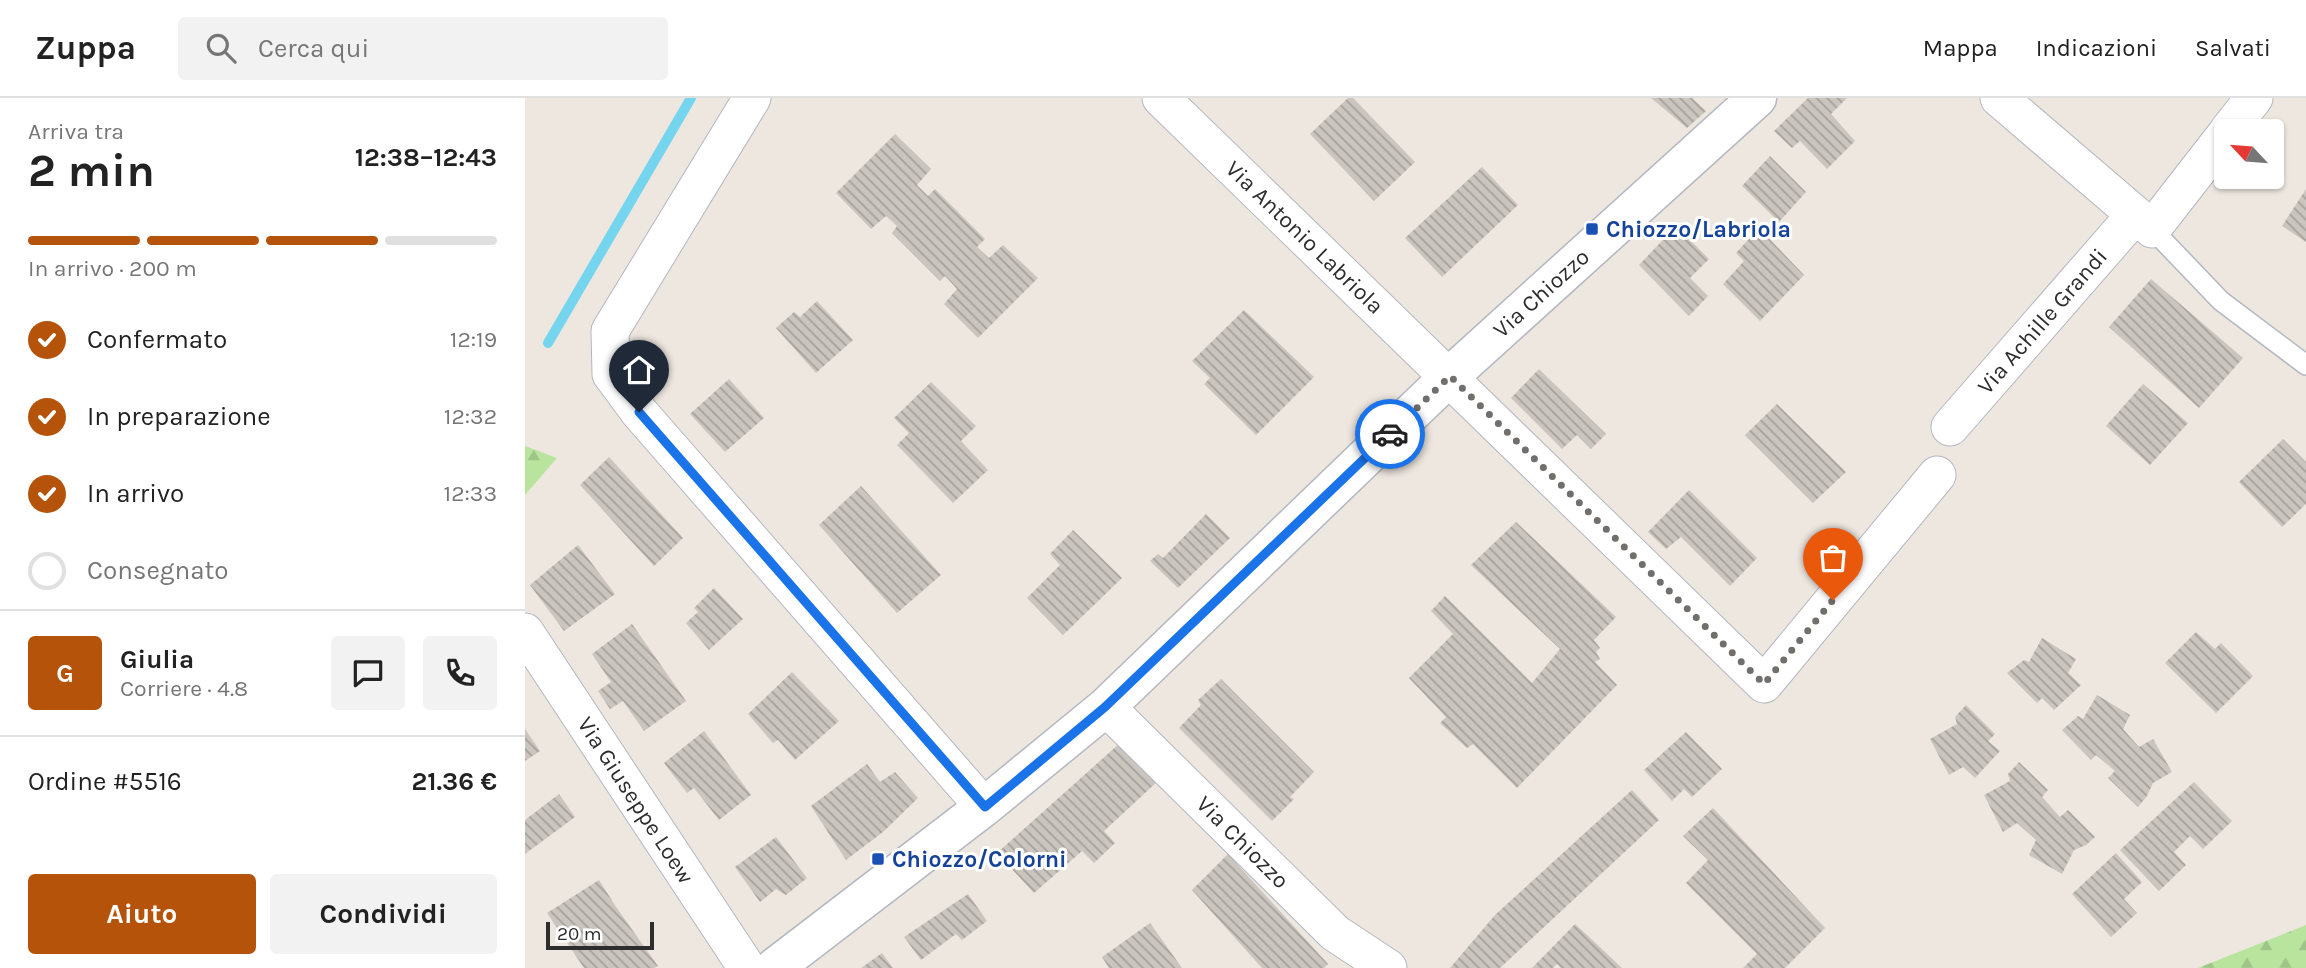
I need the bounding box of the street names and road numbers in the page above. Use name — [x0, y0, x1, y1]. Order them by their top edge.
street label: Via Antonio Labriola — [1220, 155, 1389, 320]
street label: Via Chiozzo — [1488, 243, 1595, 343]
street label: Via Achille Grandi — [1972, 243, 2113, 400]
street label: Via Giuseppe Loew — [572, 712, 700, 889]
street label: Via Chiozzo — [1191, 790, 1295, 894]

